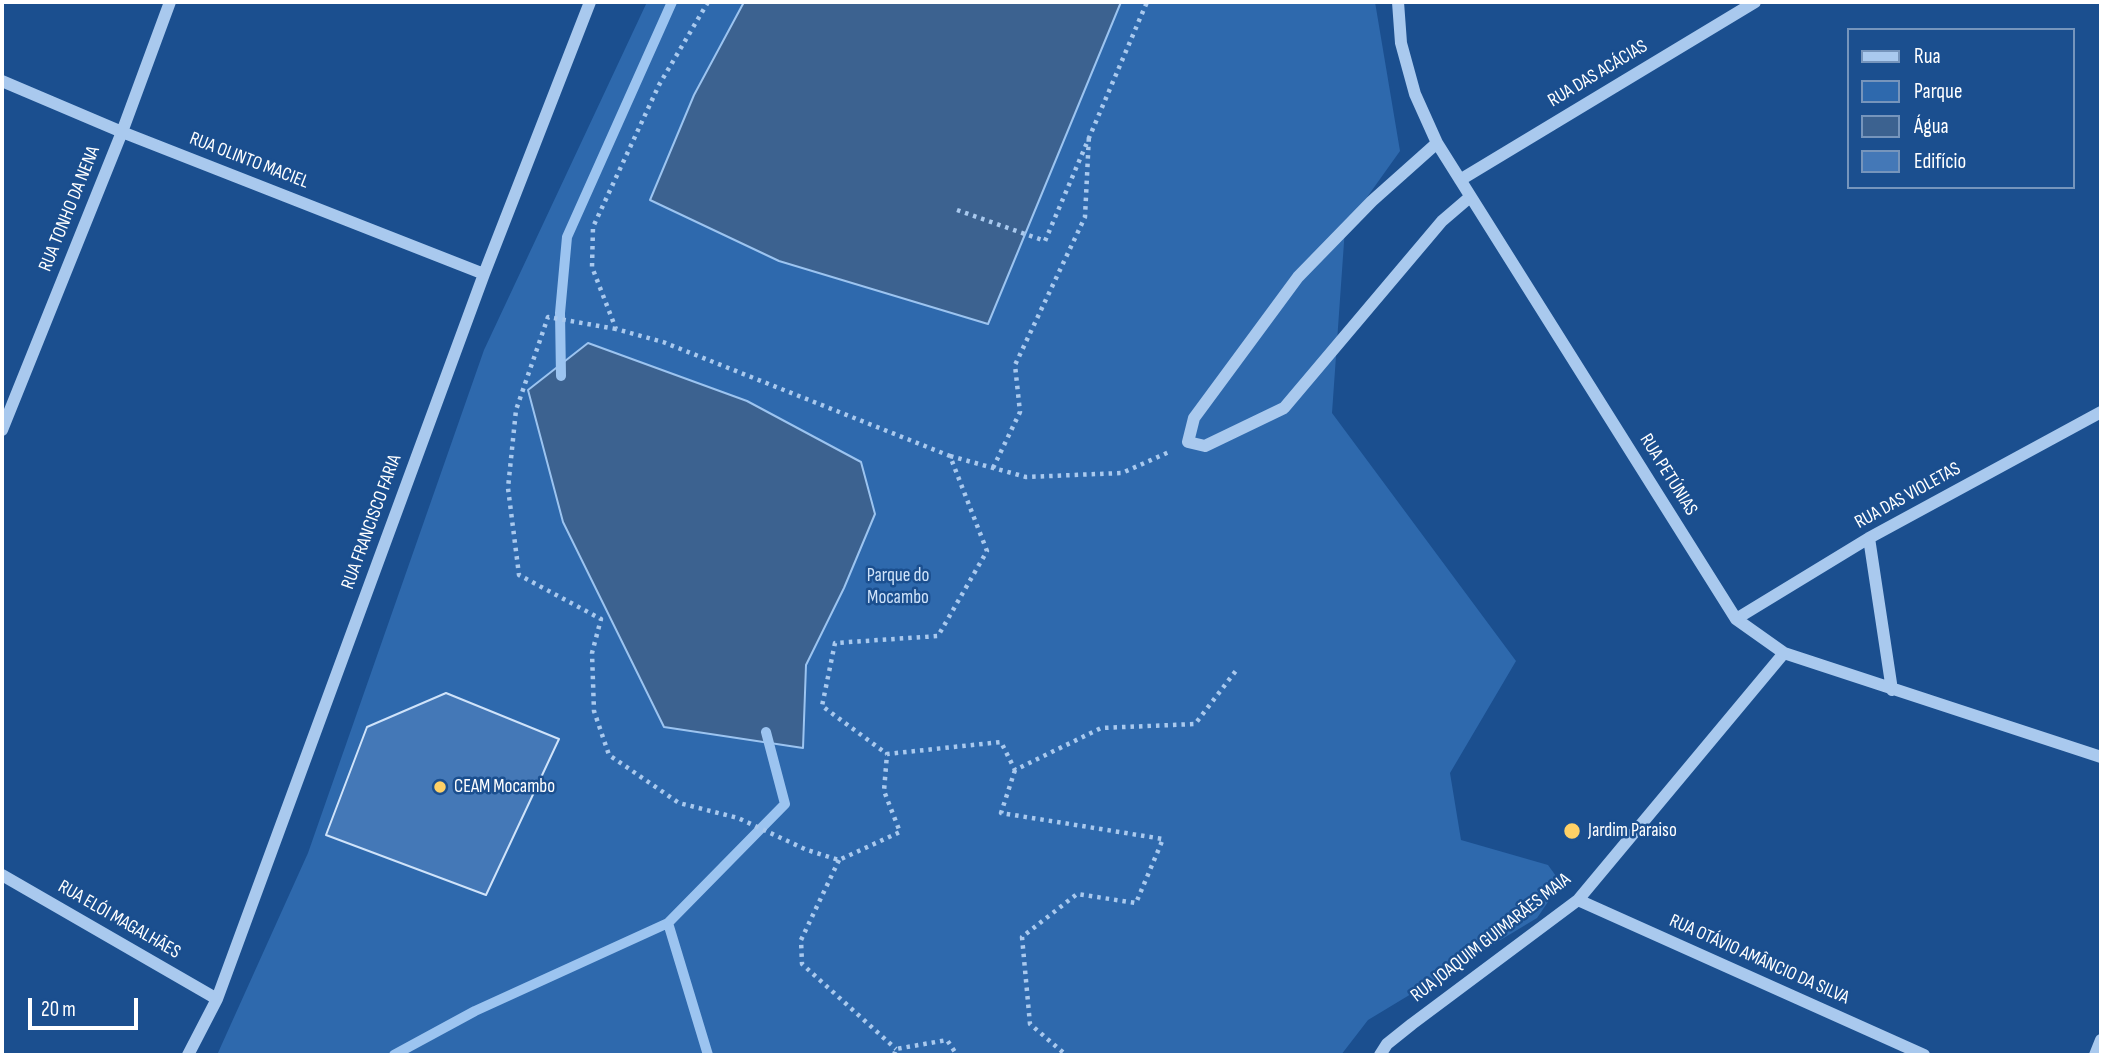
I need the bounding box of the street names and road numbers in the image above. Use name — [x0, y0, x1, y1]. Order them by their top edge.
street label: RUA DAS ACÁCIAS — [1544, 35, 1652, 113]
street label: RUA OLINTO MACIEL — [186, 128, 312, 194]
street label: RUA TONHO DA NENA — [34, 143, 106, 275]
street label: RUA PETÚNIAS — [1634, 430, 1702, 520]
street label: RUA FRANCISCO FARIA — [337, 452, 407, 592]
street label: RUA DAS VIOLETAS — [1851, 458, 1965, 534]
street label: RUA JOAQUIM GUIMARÃES MAIA — [1407, 869, 1575, 1007]
street label: RUA ELÓI MAGALHÃES — [54, 876, 184, 964]
street label: RUA OTÁVIO AMÂNCIO DA SILVA — [1666, 910, 1852, 1010]

